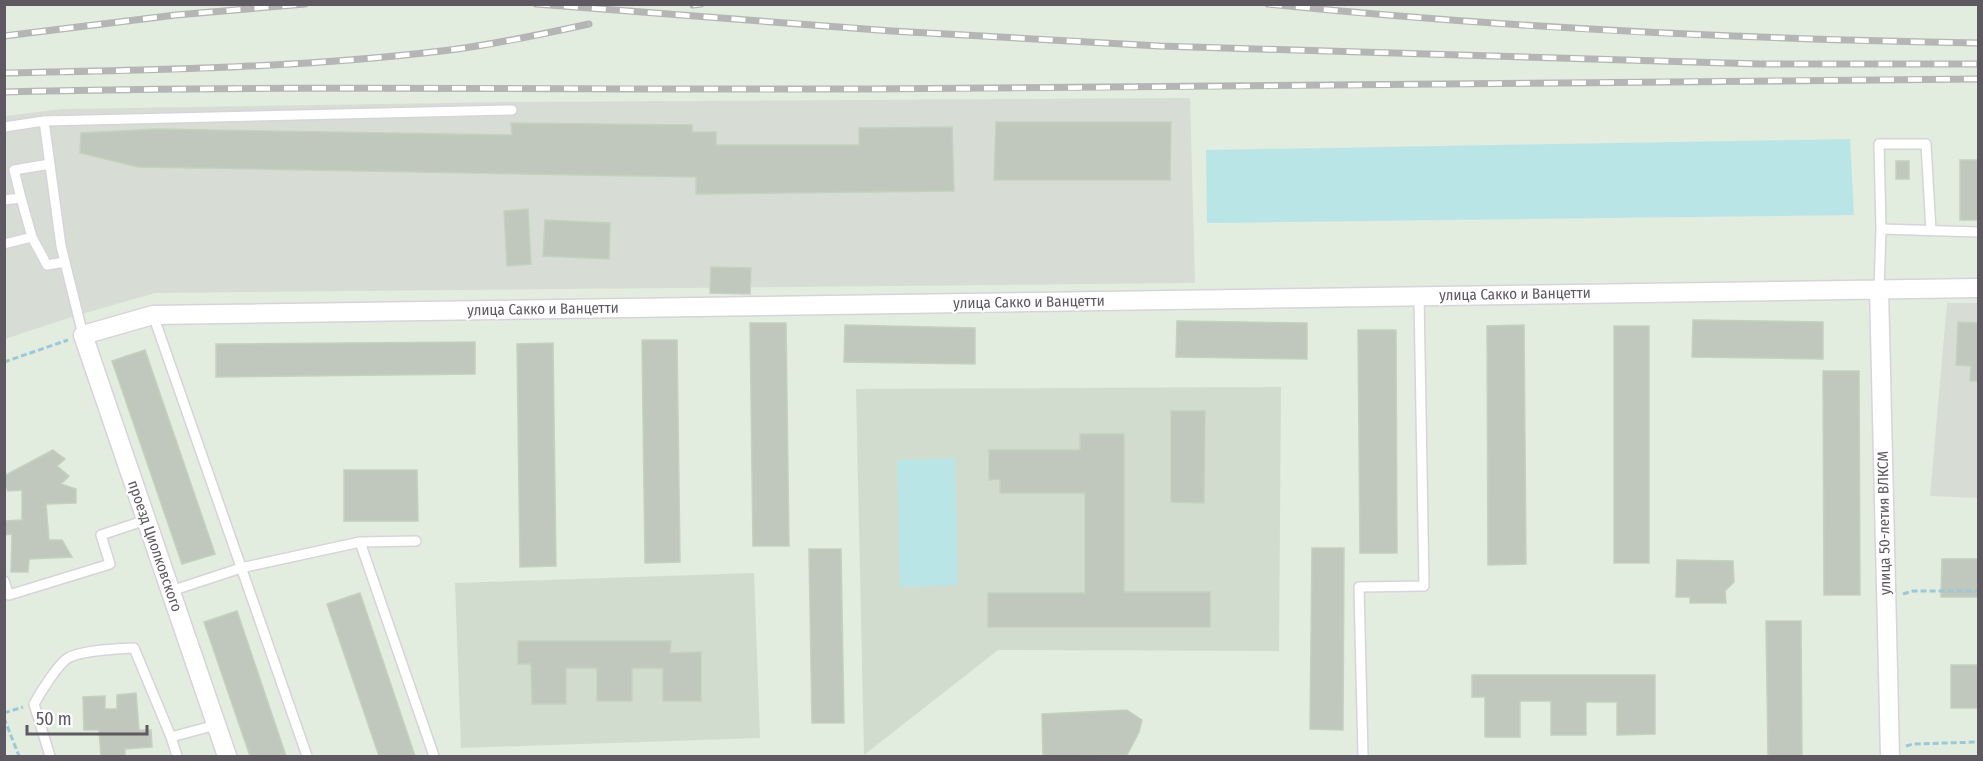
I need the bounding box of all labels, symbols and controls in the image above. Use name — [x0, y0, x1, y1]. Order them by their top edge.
street label: улица Сакко и Ванцетти — [1439, 284, 1591, 304]
street label: улица Сакко и Ванцетти — [953, 292, 1105, 312]
street label: улица Сакко и Ванцетти — [467, 299, 619, 319]
street label: улица 50-летия ВЛКСМ — [1874, 451, 1894, 595]
street label: проезд Циолковского — [124, 478, 186, 614]
scale bar — [27, 698, 147, 736]
text: 50 m — [36, 708, 72, 730]

